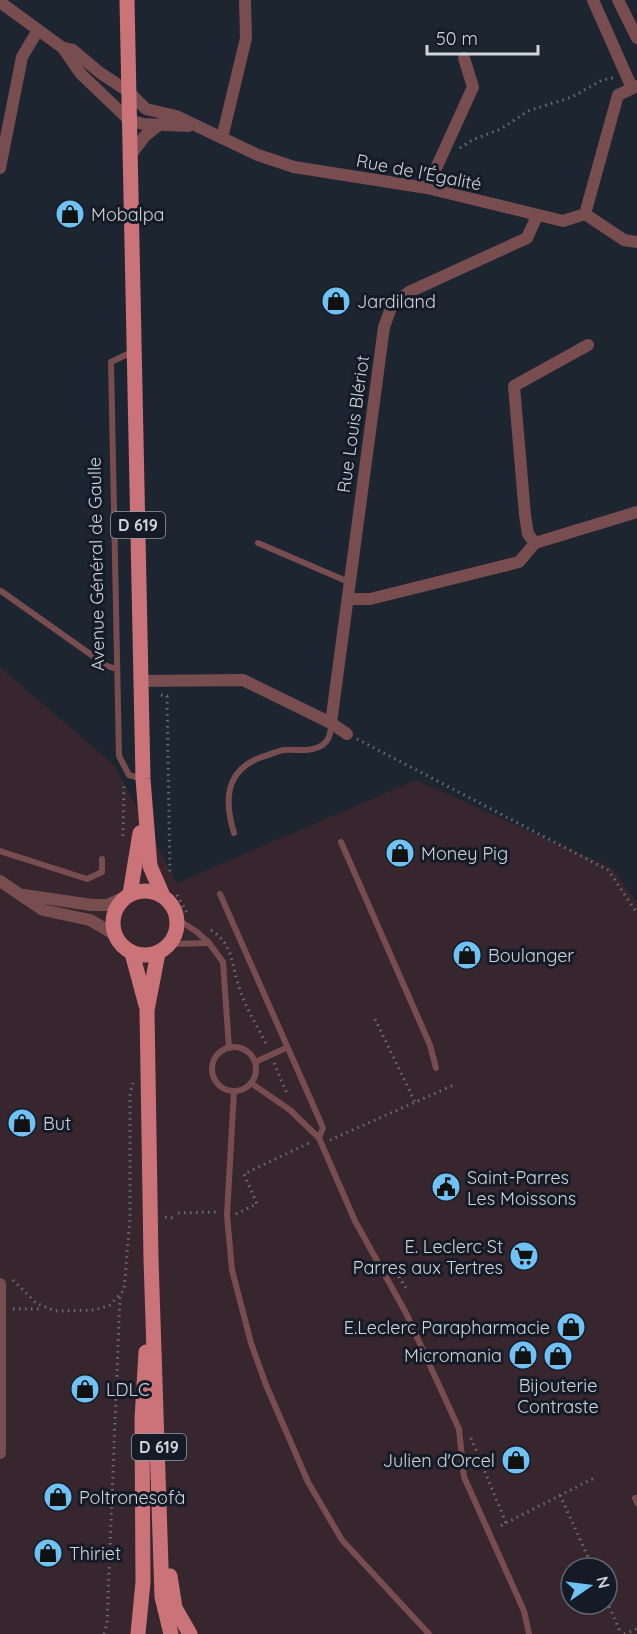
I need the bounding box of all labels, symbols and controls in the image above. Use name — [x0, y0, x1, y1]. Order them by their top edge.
scale bar — [427, 18, 538, 56]
text: 50 m — [436, 27, 478, 50]
street label: Rue de l'Égalité — [354, 149, 484, 195]
shop icon: Mobalpa — [54, 198, 86, 230]
place label: Mobalpa — [91, 203, 165, 226]
shop icon: Jardiland — [320, 285, 352, 317]
place label: Jardiland — [357, 290, 436, 313]
street label: Rue Louis Blériot — [332, 354, 374, 494]
street label: Avenue Général de Gaulle — [83, 457, 109, 671]
road number: D 619 — [111, 512, 165, 538]
shop icon: Money Pig — [384, 837, 416, 869]
place label: Money Pig — [421, 842, 508, 865]
shop icon: Boulanger — [451, 939, 483, 971]
place label: Boulanger — [488, 944, 574, 967]
shop icon: But — [6, 1107, 38, 1139]
place label: But — [43, 1112, 71, 1135]
place label: Saint-Parres Les Moissons — [467, 1166, 576, 1210]
public building icon: Saint-Parres Les Moissons — [430, 1171, 462, 1203]
place label: E. Leclerc St Parres aux Tertres — [353, 1235, 503, 1279]
supermarket icon: E. Leclerc St Parres aux Tertres — [508, 1240, 540, 1272]
shop icon: E.Leclerc Parapharmacie — [555, 1311, 587, 1343]
place label: E.Leclerc Parapharmacie — [344, 1316, 550, 1339]
shop icon: Micromania — [507, 1339, 539, 1371]
shop icon: Bijouterie Contraste — [542, 1340, 574, 1372]
place label: Micromania — [404, 1344, 502, 1367]
shop icon: LDLC — [69, 1373, 101, 1405]
place label: Bijouterie Contraste — [517, 1374, 599, 1418]
place label: LDLC — [106, 1378, 150, 1401]
road number: D 619 — [132, 1434, 186, 1460]
shop icon: Julien d'Orcel — [500, 1444, 532, 1476]
place label: Julien d'Orcel — [383, 1449, 495, 1472]
shop icon: Poltronesofà — [42, 1481, 74, 1513]
place label: Poltronesofà — [79, 1486, 185, 1509]
shop icon: Thiriet — [32, 1537, 64, 1569]
place label: Thiriet — [69, 1542, 121, 1565]
north arrow — [559, 1556, 619, 1616]
text: N — [592, 1574, 615, 1590]

